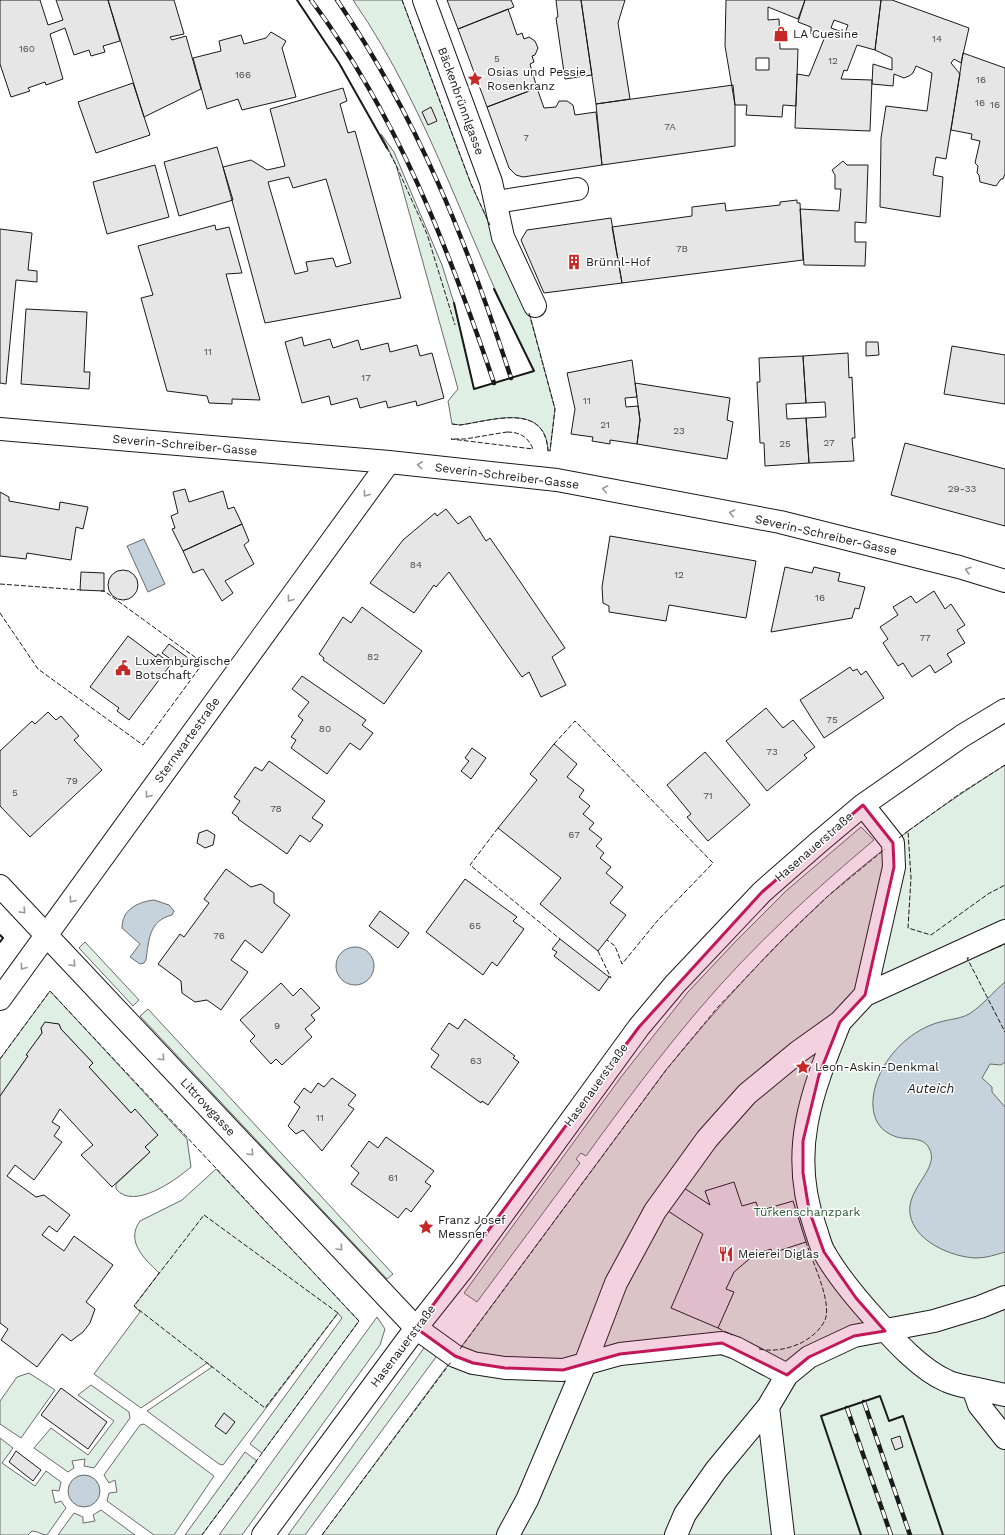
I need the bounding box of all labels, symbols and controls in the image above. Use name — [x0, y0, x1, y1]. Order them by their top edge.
shop icon: LA Cuesine — [772, 25, 790, 43]
place label: LA Cuesine — [793, 27, 858, 41]
house number: 14 — [932, 33, 942, 44]
house number: 160 — [19, 43, 35, 54]
street label: Bäckenbrünnlgasse — [435, 45, 487, 157]
house number: 5 — [494, 53, 500, 64]
house number: 12 — [828, 55, 838, 66]
place label: Osias und Pessie Rosenkranz — [487, 65, 586, 93]
house number: 166 — [235, 69, 251, 80]
place icon: Osias und Pessie Rosenkranz — [466, 70, 484, 88]
house number: 16 — [976, 74, 986, 85]
house number: 16 — [975, 97, 985, 108]
house number: 16 — [990, 99, 1000, 110]
house number: 7A — [664, 121, 676, 132]
house number: 7 — [523, 132, 529, 143]
house number: 7B — [676, 243, 688, 254]
building icon: Brünnl-Hof — [565, 253, 583, 271]
place label: Brünnl-Hof — [586, 255, 651, 269]
house number: 11 — [204, 346, 212, 357]
house number: 17 — [361, 372, 371, 383]
house number: 11 — [583, 395, 591, 406]
house number: 21 — [600, 419, 610, 430]
house number: 23 — [673, 425, 685, 436]
street label: Severin-Schreiber-Gasse — [112, 432, 258, 458]
house number: 27 — [823, 437, 835, 448]
house number: 25 — [779, 438, 791, 449]
street label: Severin-Schreiber-Gasse — [434, 460, 580, 492]
one-way arrow — [417, 461, 423, 470]
house number: 29-33 — [948, 483, 976, 494]
one-way arrow — [602, 485, 608, 494]
one-way arrow — [364, 489, 371, 496]
one-way arrow — [729, 510, 736, 518]
street label: Severin-Schreiber-Gasse — [754, 512, 898, 558]
house number: 84 — [410, 559, 422, 570]
one-way arrow — [964, 566, 971, 575]
house number: 12 — [674, 569, 684, 580]
house number: 16 — [815, 592, 825, 603]
one-way arrow — [288, 594, 295, 601]
house number: 77 — [919, 632, 931, 643]
house number: 82 — [367, 651, 379, 662]
place label: Luxemburgische Botschaft — [135, 654, 231, 682]
public building icon: Luxemburgische Botschaft — [114, 659, 132, 677]
street label: Sternwartestraße — [151, 694, 223, 785]
house number: 75 — [826, 714, 838, 725]
house number: 80 — [319, 723, 331, 734]
house number: 73 — [766, 746, 778, 757]
house number: 79 — [66, 775, 78, 786]
house number: 5 — [12, 787, 18, 798]
one-way arrow — [146, 790, 153, 797]
house number: 71 — [703, 790, 713, 801]
house number: 78 — [270, 803, 282, 814]
street label: Hasenauerstraße — [772, 809, 856, 885]
house number: 67 — [568, 829, 580, 840]
one-way arrow — [69, 896, 76, 903]
one-way arrow — [18, 906, 26, 914]
house number: 65 — [469, 920, 481, 931]
house number: 76 — [213, 930, 225, 941]
one-way arrow — [68, 959, 75, 967]
one-way arrow — [20, 963, 28, 970]
house number: 9 — [274, 1020, 280, 1031]
street label: Hasenauerstraße — [561, 1041, 631, 1129]
one-way arrow — [157, 1053, 165, 1061]
house number: 63 — [470, 1055, 482, 1066]
place icon: Leon-Askin-Denkmal — [794, 1058, 812, 1076]
place label: Leon-Askin-Denkmal — [815, 1060, 939, 1074]
street label: Littrowgasse — [178, 1075, 238, 1139]
water label: Auteich — [907, 1081, 955, 1096]
house number: 11 — [316, 1112, 324, 1123]
one-way arrow — [246, 1148, 254, 1156]
house number: 61 — [388, 1172, 398, 1183]
park label: Türkenschanzpark — [754, 1205, 861, 1219]
place label: Franz Josef Messner — [438, 1213, 506, 1241]
place icon: Franz Josef Messner — [417, 1218, 435, 1236]
one-way arrow — [335, 1243, 342, 1250]
restaurant icon: Meierei Diglas — [717, 1245, 735, 1263]
place label: Meierei Diglas — [738, 1247, 819, 1261]
street label: Hasenauerstraße — [368, 1302, 438, 1390]

